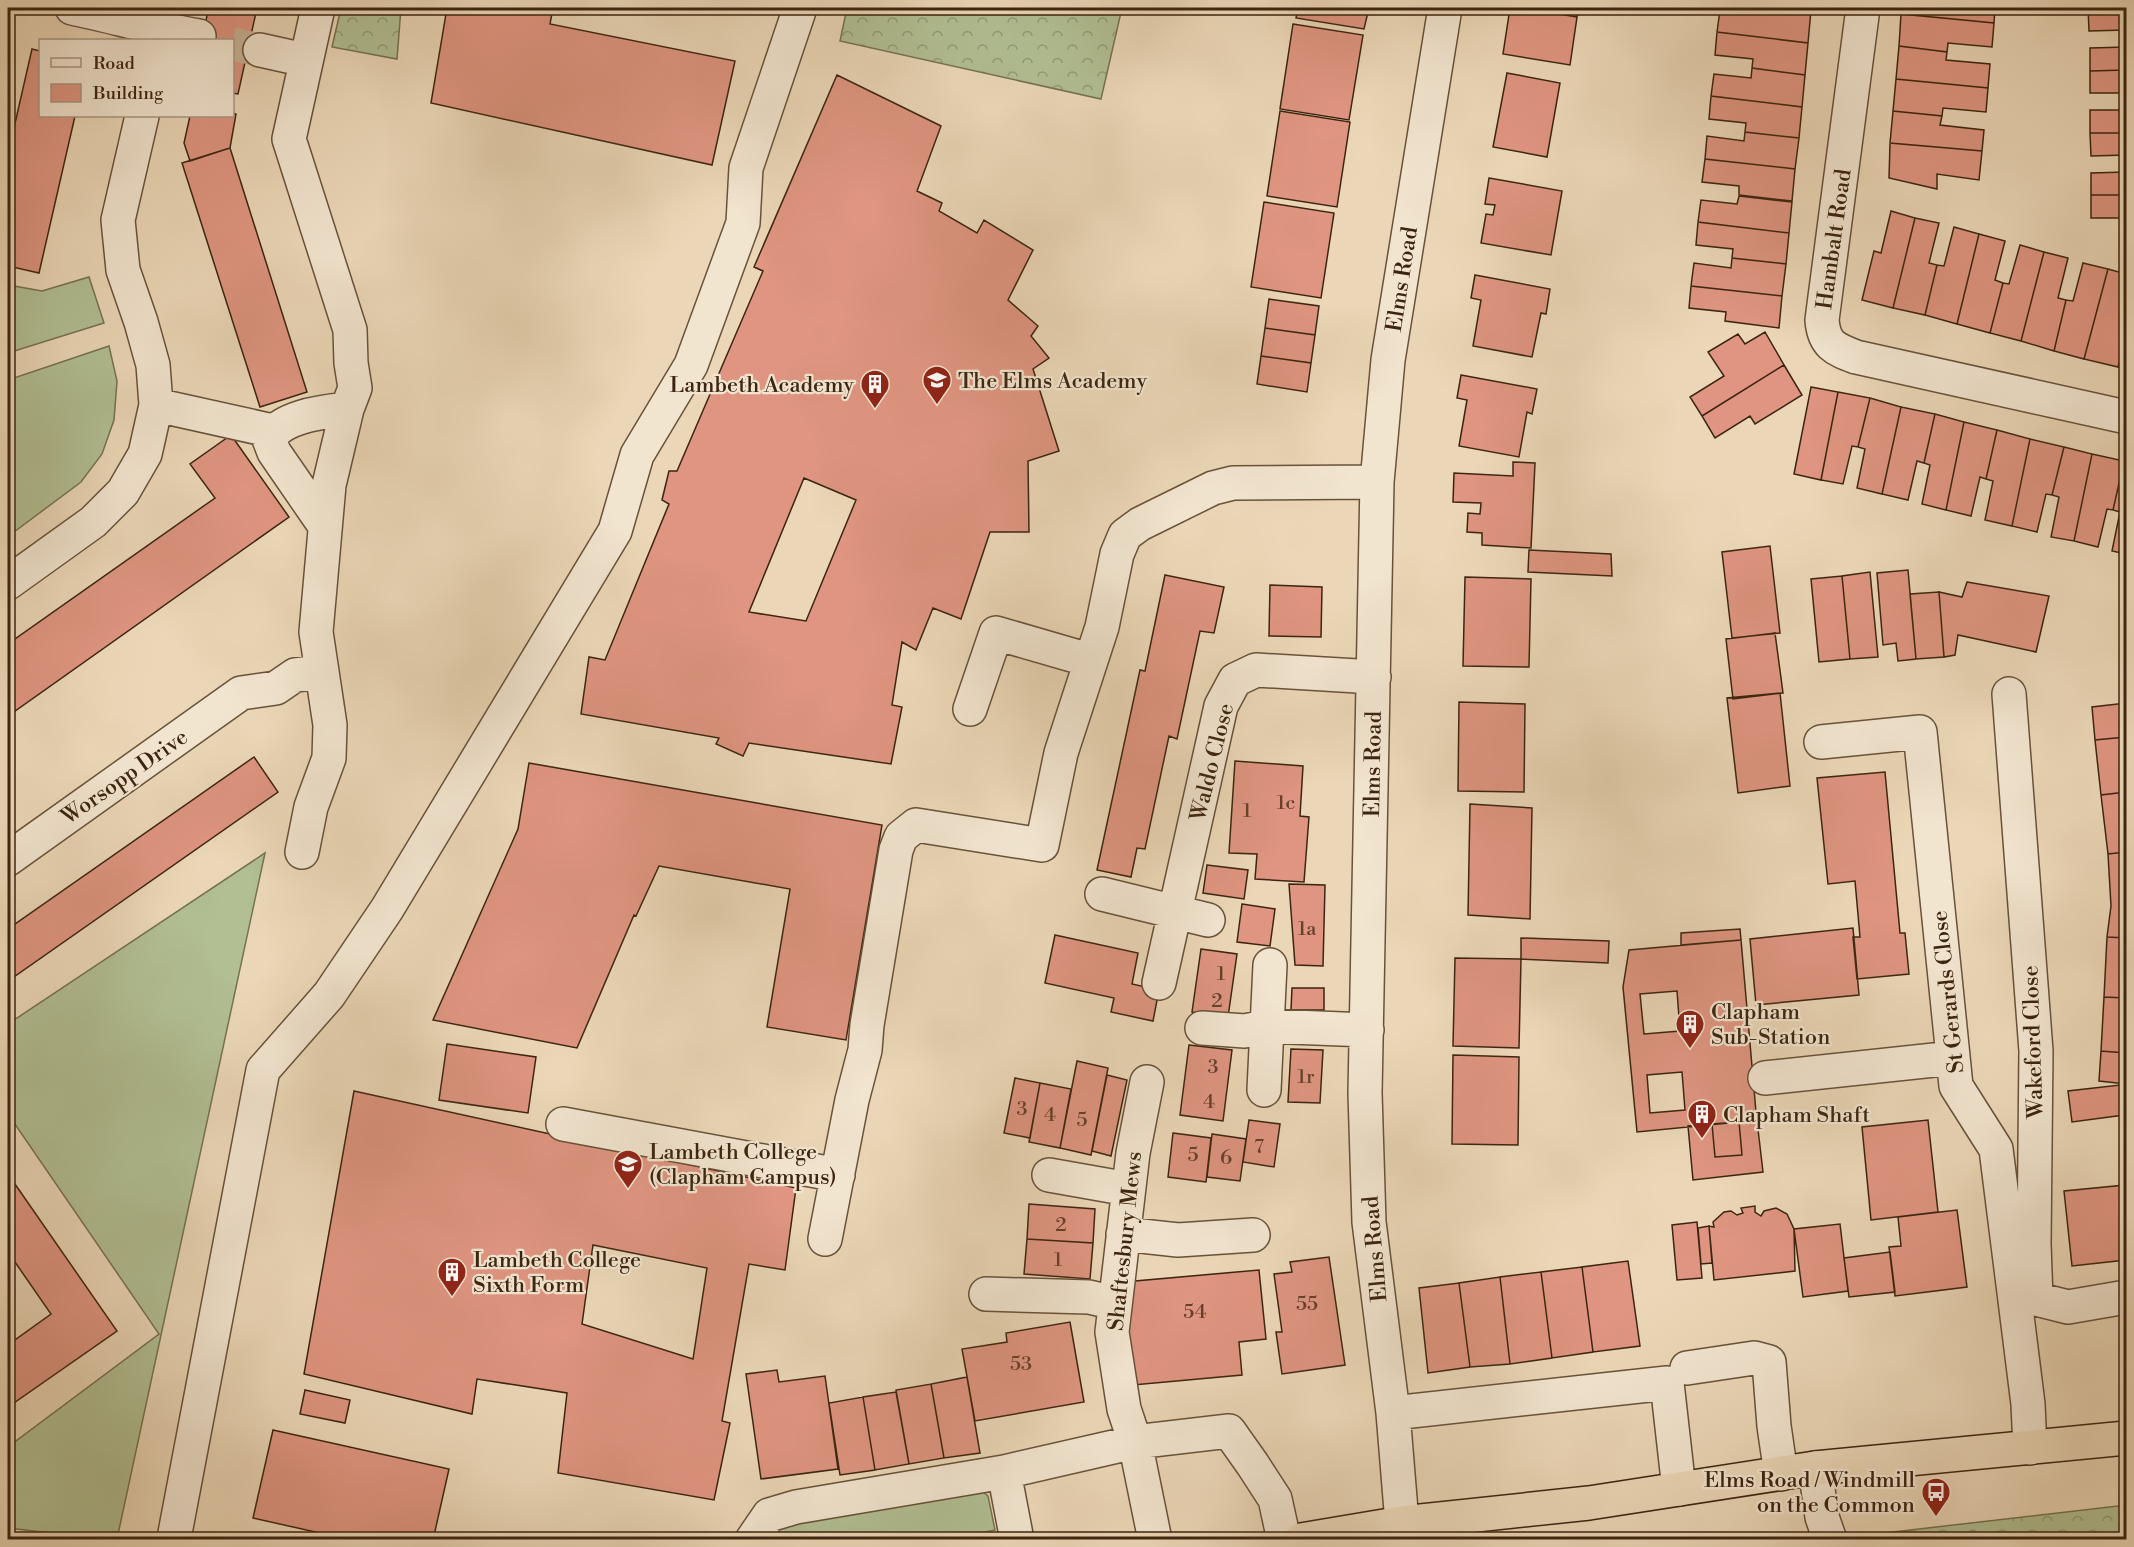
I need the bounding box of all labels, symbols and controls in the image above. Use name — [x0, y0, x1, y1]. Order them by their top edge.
legend — [39, 39, 234, 117]
text: Road — [93, 52, 136, 75]
text: Building — [92, 82, 164, 105]
street label: Hambalt Road — [1811, 167, 1858, 311]
street label: Elms Road — [1381, 224, 1424, 334]
school or university icon: The Elms Academy — [921, 364, 953, 406]
building icon: Lambeth Academy — [859, 368, 891, 410]
place label: The Elms Academy — [958, 368, 1147, 395]
place label: Lambeth Academy — [670, 372, 854, 399]
street label: Waldo Close — [1185, 701, 1240, 825]
street label: Elms Road — [1359, 710, 1388, 817]
street label: Worsopp Drive — [56, 724, 193, 831]
house number: 1c — [1277, 791, 1295, 816]
house number: 1 — [1243, 799, 1252, 824]
street label: St Gerards Close — [1927, 909, 1970, 1075]
house number: 1a — [1298, 917, 1317, 942]
house number: 1 — [1217, 962, 1226, 987]
street label: Wakeford Close — [2017, 965, 2050, 1120]
house number: 2 — [1211, 989, 1223, 1014]
place label: Clapham Sub-Station — [1711, 999, 1830, 1051]
building icon: Clapham Sub-Station — [1674, 1008, 1706, 1050]
house number: 3 — [1207, 1055, 1219, 1080]
house number: 1r — [1297, 1065, 1315, 1090]
house number: 4 — [1203, 1090, 1215, 1115]
house number: 3 — [1016, 1097, 1028, 1122]
building icon: Clapham Shaft — [1686, 1098, 1718, 1140]
place label: Clapham Shaft — [1723, 1102, 1870, 1129]
house number: 4 — [1044, 1103, 1056, 1128]
house number: 5 — [1076, 1108, 1088, 1133]
house number: 7 — [1254, 1135, 1264, 1160]
place label: Lambeth College (Clapham Campus) — [649, 1139, 836, 1191]
house number: 5 — [1187, 1143, 1199, 1168]
house number: 6 — [1220, 1146, 1232, 1171]
school or university icon: Lambeth College (Clapham Campus) — [612, 1148, 644, 1190]
street label: Shaftesbury Mews — [1103, 1150, 1148, 1332]
street label: Elms Road — [1357, 1194, 1394, 1303]
house number: 2 — [1055, 1213, 1067, 1238]
place label: Lambeth College Sixth Form — [473, 1247, 641, 1299]
house number: 1 — [1054, 1248, 1063, 1273]
building icon: Lambeth College Sixth Form — [436, 1256, 468, 1298]
house number: 55 — [1296, 1292, 1318, 1317]
house number: 54 — [1183, 1300, 1207, 1325]
house number: 53 — [1010, 1352, 1032, 1377]
place label: Elms Road / Windmill on the Common — [1704, 1467, 1915, 1519]
bus stop icon: Elms Road / Windmill on the Common — [1920, 1476, 1952, 1518]

